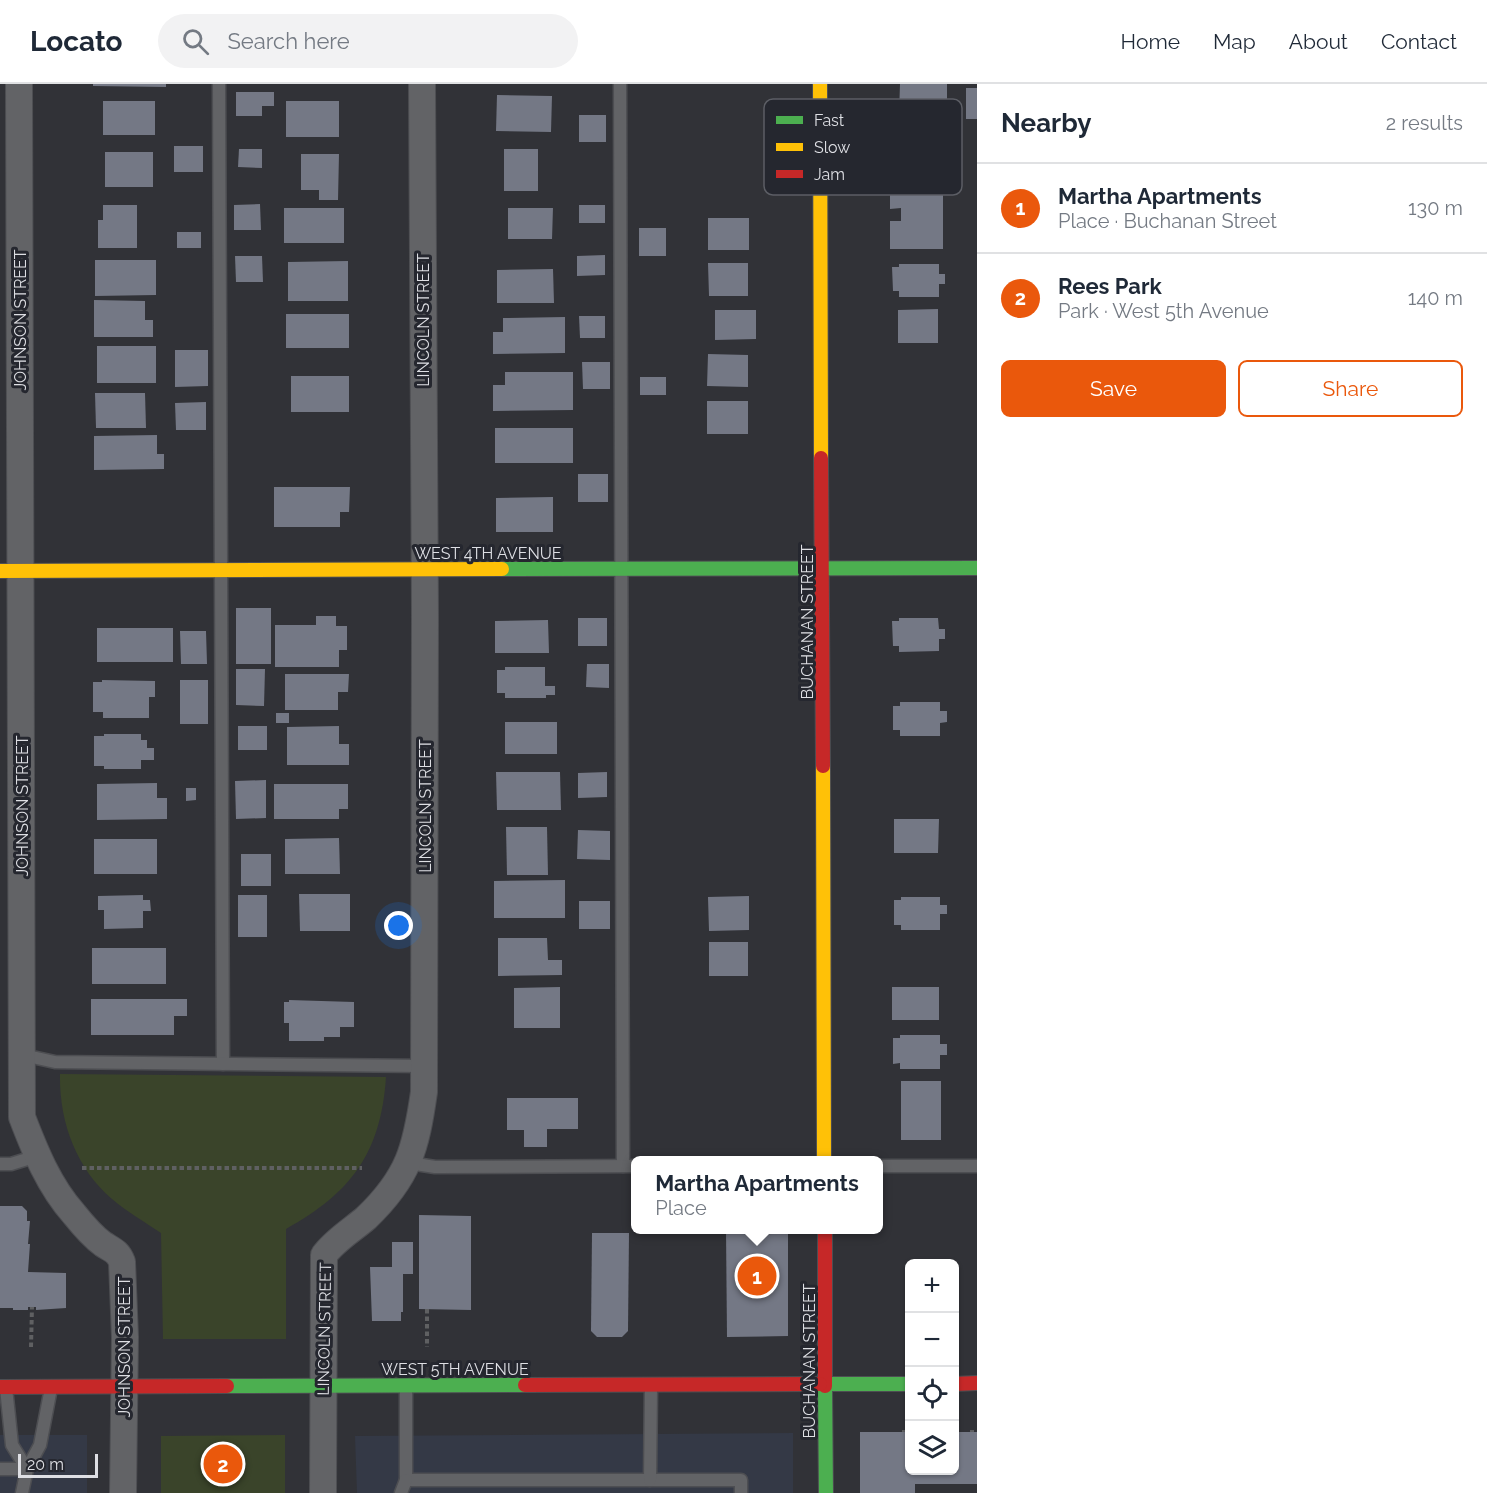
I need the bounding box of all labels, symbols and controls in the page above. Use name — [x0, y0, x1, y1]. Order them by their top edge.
search box — [158, 14, 578, 68]
text: Locato — [30, 25, 122, 58]
icon: search — [179, 25, 212, 58]
text: Search here — [227, 28, 350, 54]
text: Home — [1121, 29, 1180, 54]
text: Map — [1213, 29, 1256, 54]
text: About — [1289, 29, 1348, 54]
text: Contact — [1381, 29, 1457, 54]
legend — [764, 99, 962, 195]
text: Nearby — [1001, 108, 1091, 138]
text: Fast — [814, 111, 845, 130]
text: 2 results — [1386, 111, 1463, 135]
text: Slow — [814, 138, 850, 157]
text: Jam — [814, 165, 845, 184]
text: Martha Apartments — [1058, 183, 1262, 209]
text: 1 — [1016, 196, 1025, 220]
text: 130 m — [1408, 196, 1463, 220]
text: Place · Buchanan Street — [1058, 209, 1277, 233]
street label: JOHNSON STREET — [11, 249, 30, 391]
street label: LINCOLN STREET — [414, 253, 433, 387]
text: Rees Park — [1058, 273, 1162, 299]
text: 2 — [1015, 286, 1026, 310]
text: 140 m — [1408, 286, 1463, 310]
text: Park · West 5th Avenue — [1058, 299, 1269, 323]
button: Save — [1001, 360, 1226, 417]
button: Share — [1238, 360, 1463, 417]
street label: WEST 4TH AVENUE — [414, 544, 562, 563]
street label: BUCHANAN STREET — [798, 544, 817, 700]
street label: JOHNSON STREET — [13, 735, 32, 877]
street label: LINCOLN STREET — [416, 739, 435, 873]
your location — [384, 911, 413, 940]
popup — [631, 1156, 883, 1234]
text: Martha Apartments — [655, 1170, 859, 1196]
text: Place — [655, 1196, 707, 1220]
pin: 1 — [738, 1254, 777, 1298]
map controls — [905, 1259, 959, 1475]
button: + — [905, 1259, 959, 1313]
street label: LINCOLN STREET — [314, 1262, 335, 1396]
street label: JOHNSON STREET — [115, 1276, 134, 1418]
street label: BUCHANAN STREET — [800, 1283, 819, 1439]
button: − — [905, 1313, 959, 1367]
street label: WEST 5TH AVENUE — [381, 1360, 529, 1379]
button: locate — [905, 1367, 959, 1421]
button: layers — [905, 1421, 959, 1475]
pin: 2 — [204, 1442, 242, 1486]
scale bar — [18, 1451, 98, 1478]
text: 20 m — [27, 1455, 64, 1474]

